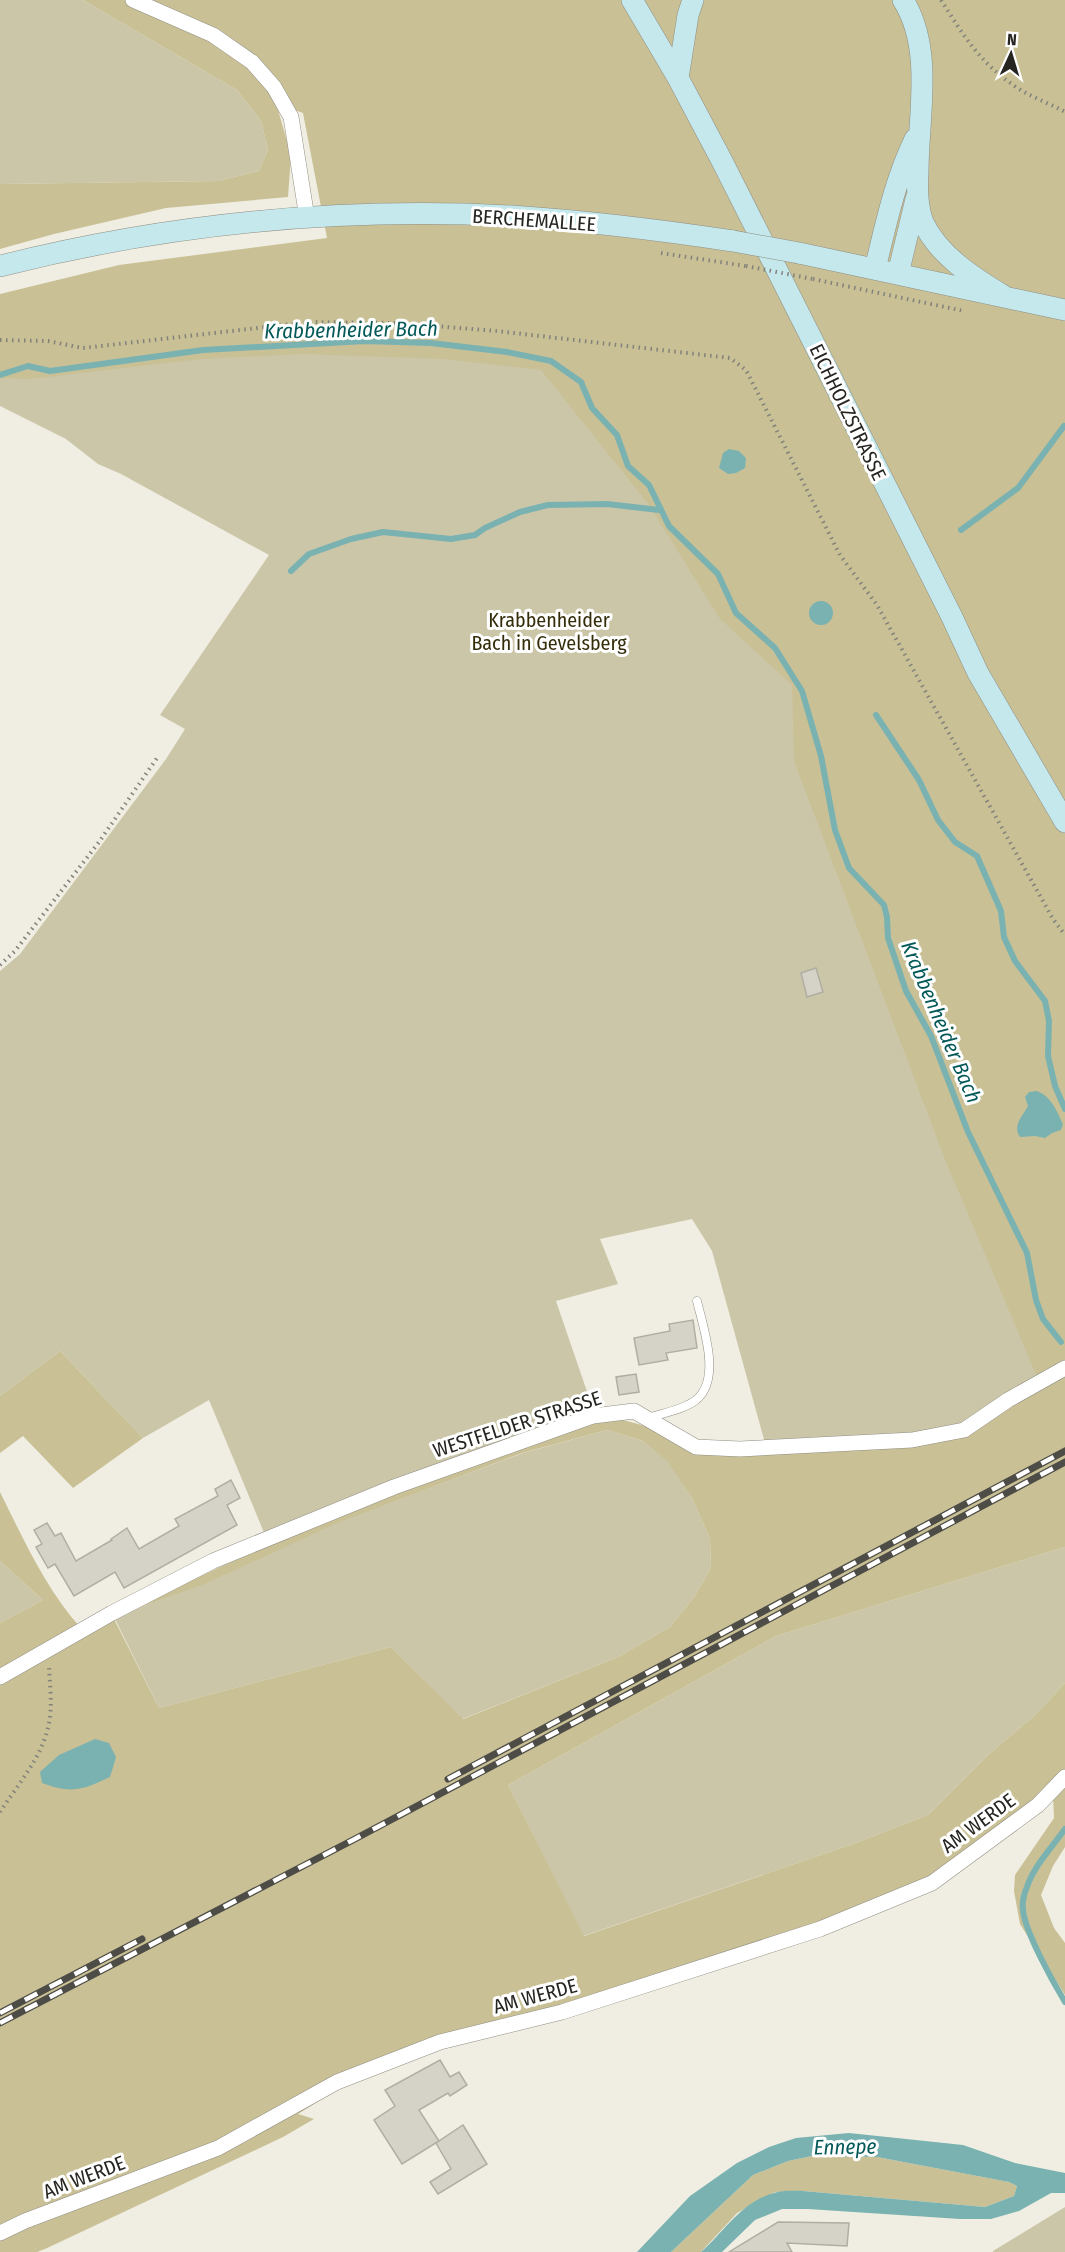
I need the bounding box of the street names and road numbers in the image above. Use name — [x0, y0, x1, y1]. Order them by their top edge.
street label: BERCHEMALLEE — [471, 204, 597, 236]
street label: EICHHOLZSTRASSE — [805, 340, 891, 484]
street label: WESTFELDER STRASSE — [430, 1385, 604, 1463]
street label: AM WERDE — [936, 1788, 1020, 1858]
street label: AM WERDE — [491, 1973, 579, 2019]
street label: AM WERDE — [40, 2150, 128, 2204]

